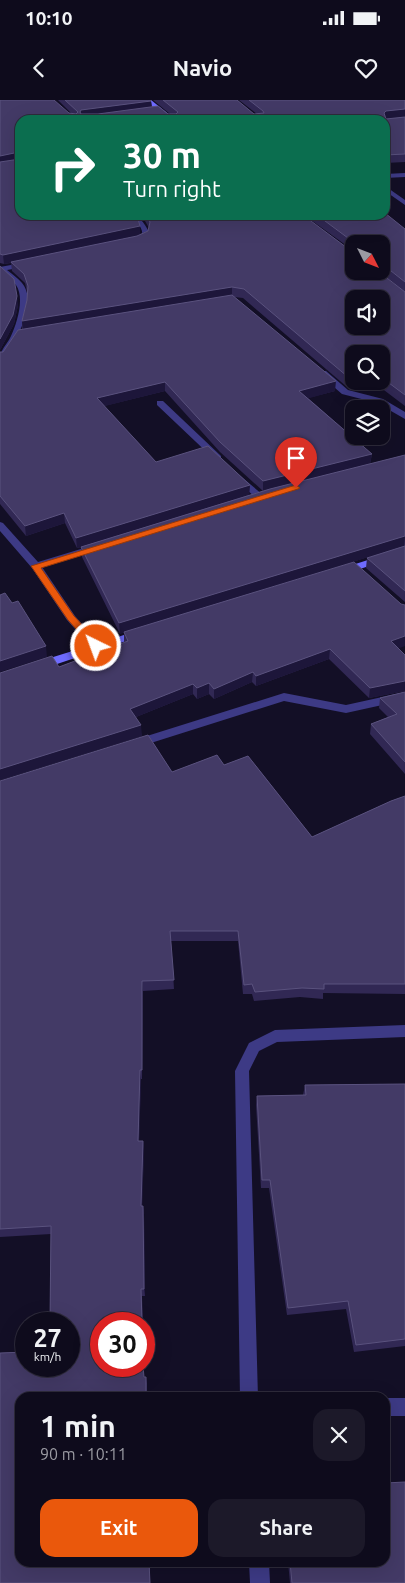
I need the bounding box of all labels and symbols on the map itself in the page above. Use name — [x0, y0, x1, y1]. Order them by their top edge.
north arrow — [345, 235, 390, 280]
pin — [275, 437, 317, 488]
position arrow — [69, 619, 121, 671]
speed limit sign: 30 — [90, 1312, 155, 1377]

